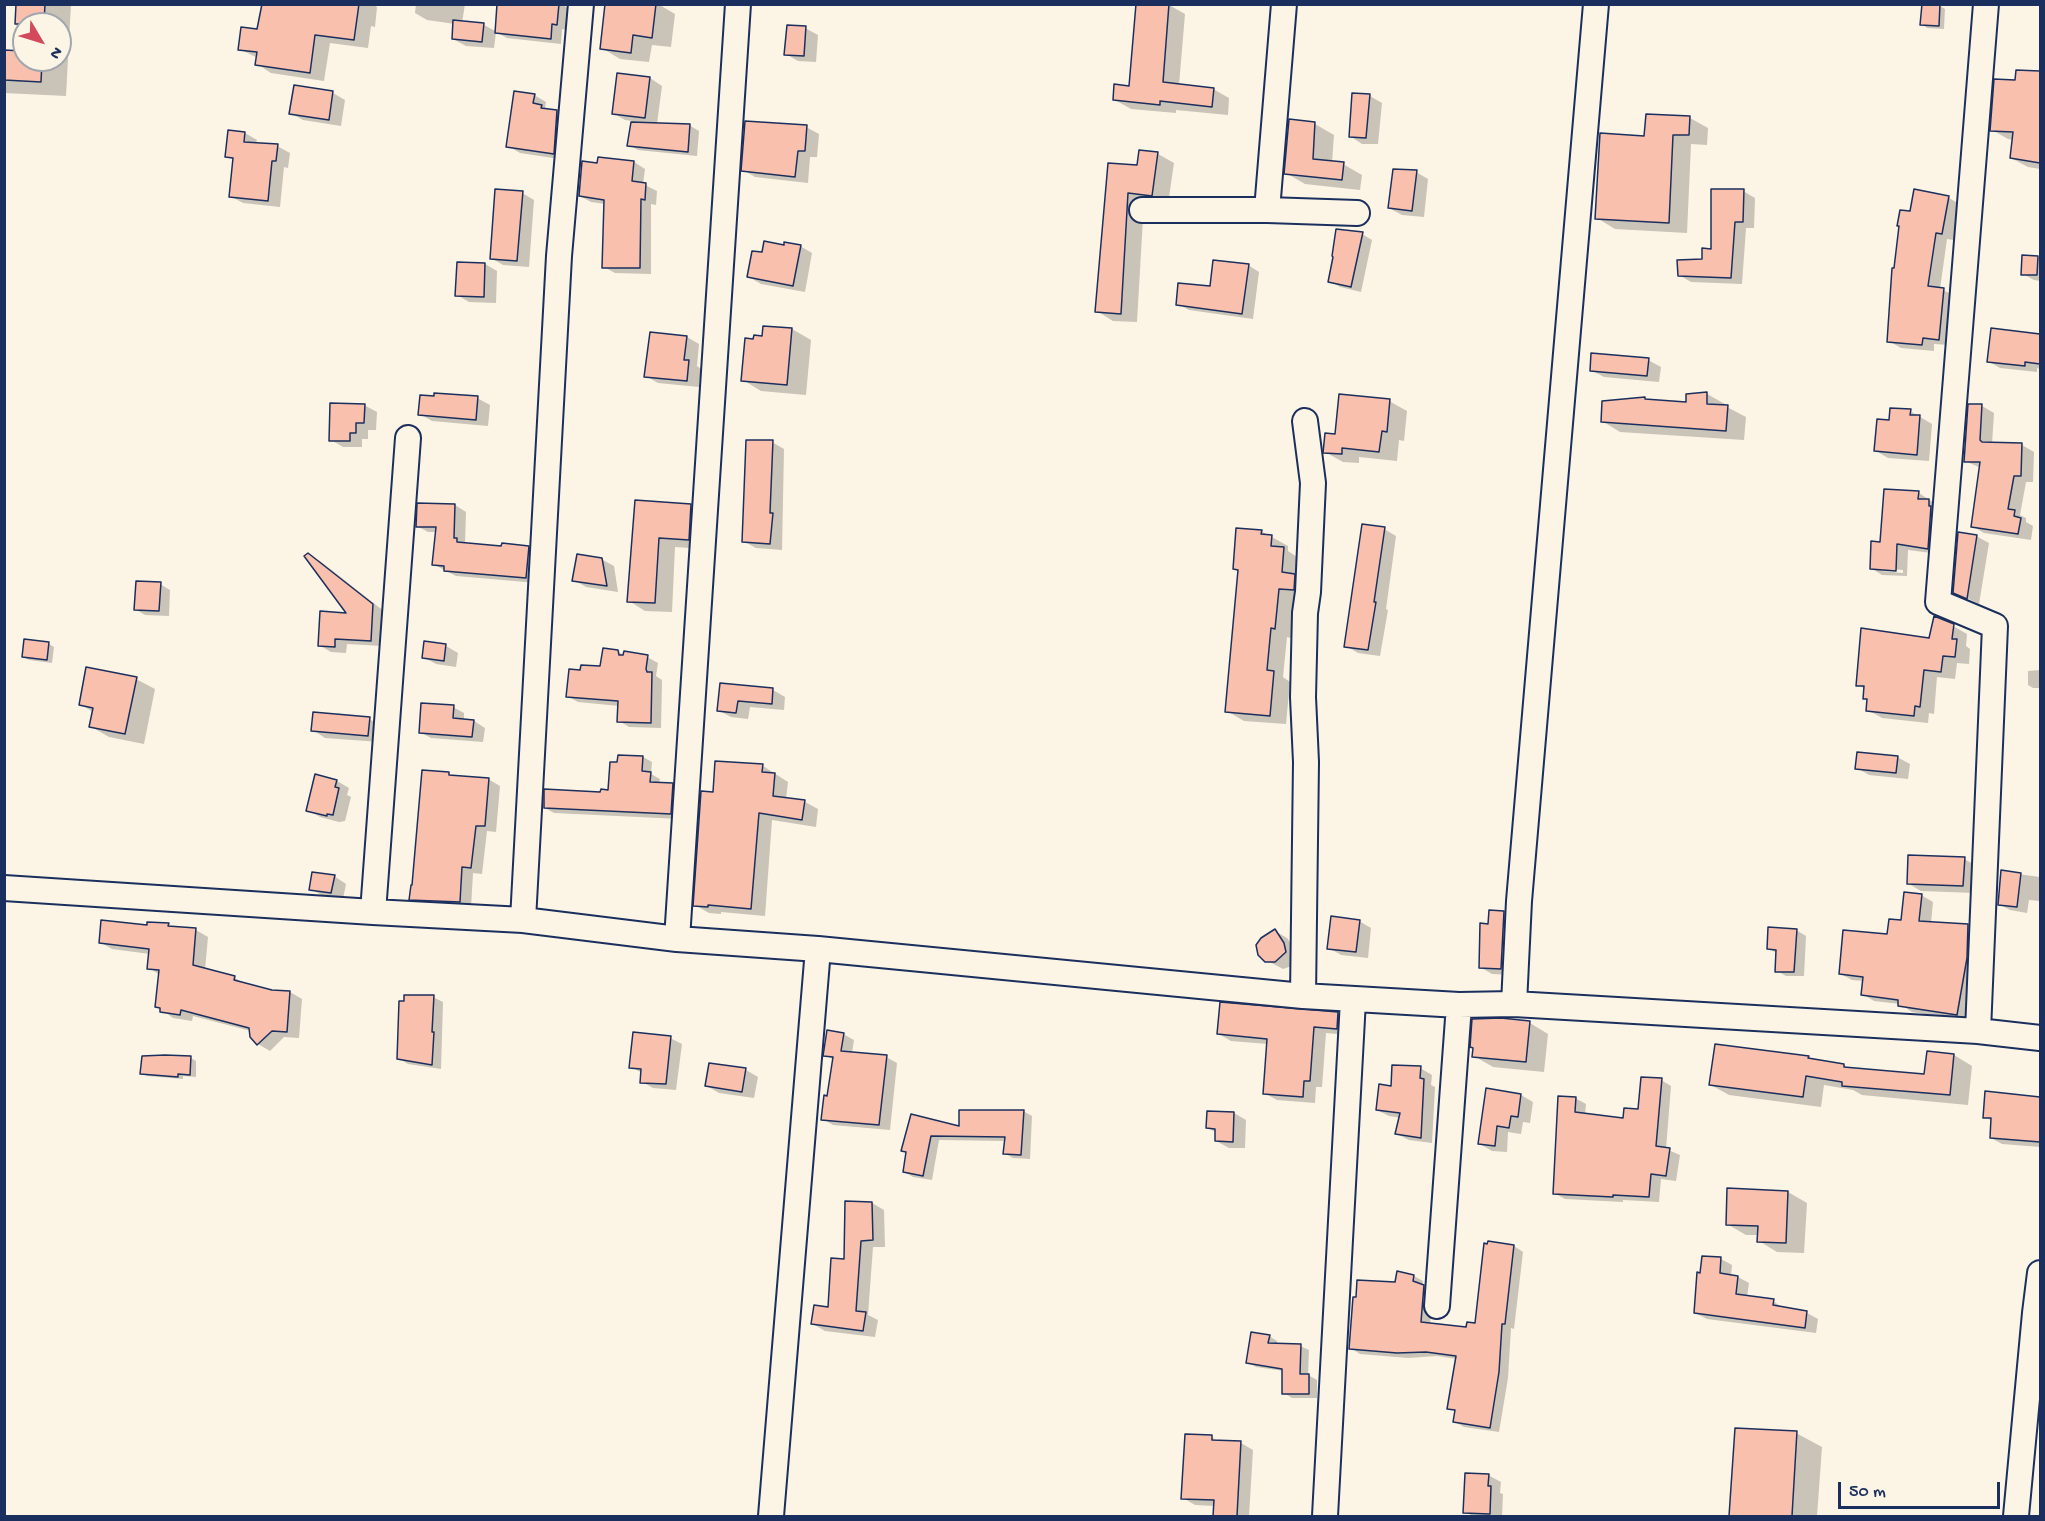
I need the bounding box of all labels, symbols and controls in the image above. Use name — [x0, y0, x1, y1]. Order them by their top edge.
north arrow — [12, 12, 72, 72]
text: N — [44, 42, 66, 62]
scale bar — [1841, 1470, 2003, 1508]
text: 50 m — [1849, 1482, 1886, 1503]

